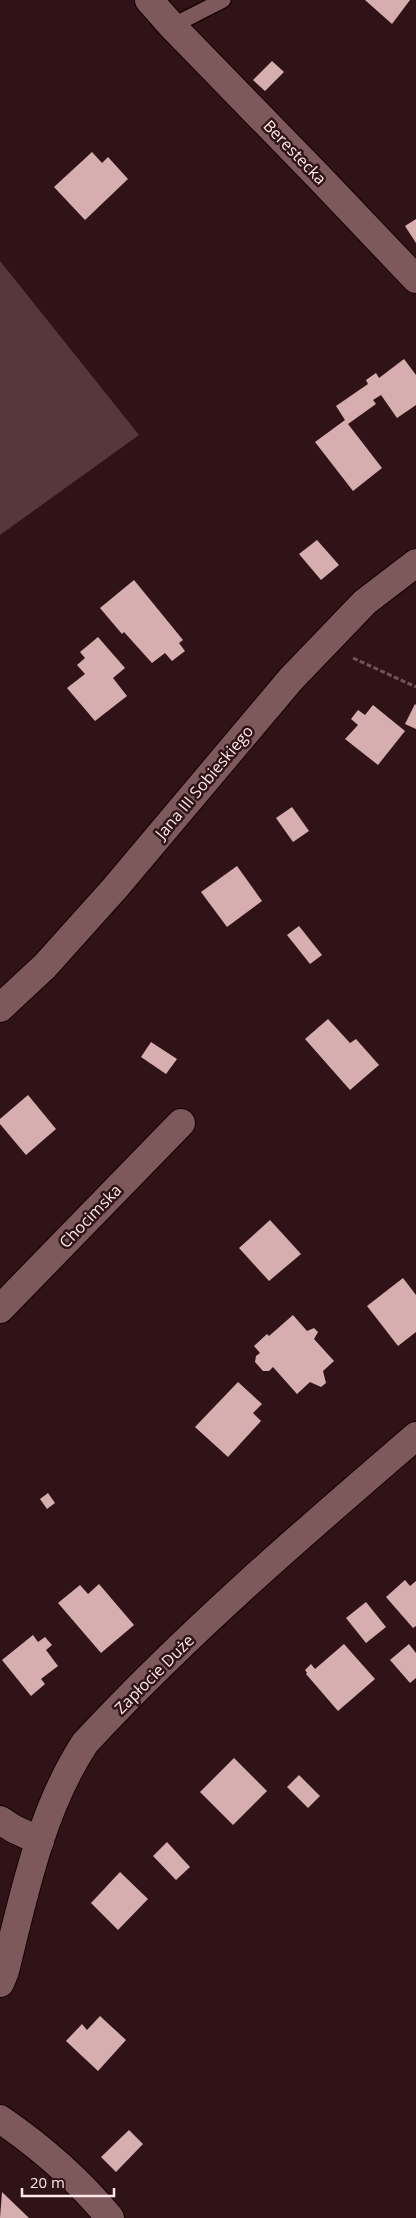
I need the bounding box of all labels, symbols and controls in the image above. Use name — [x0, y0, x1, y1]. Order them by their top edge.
street label: Berestecka — [259, 115, 331, 189]
street label: Jana III Sobieskiego — [149, 720, 258, 845]
street label: Chocimska — [54, 1179, 126, 1253]
street label: Zapłocie Duże — [109, 1629, 199, 1719]
scale bar — [22, 2166, 115, 2198]
text: 20 m — [30, 2172, 65, 2192]

